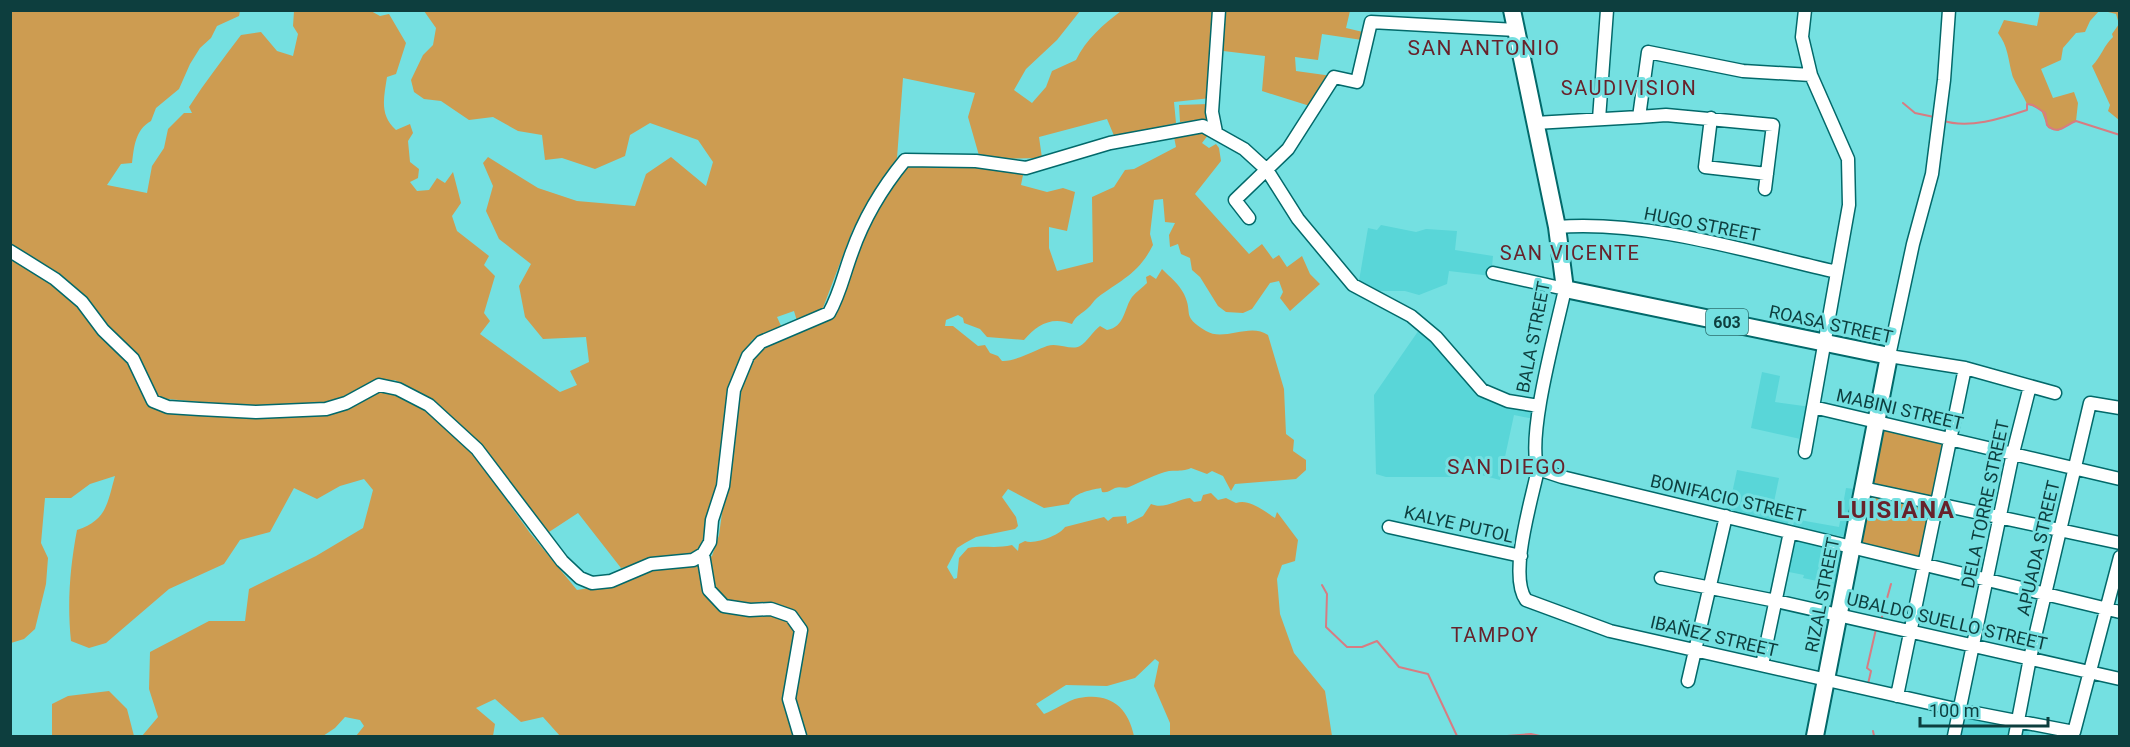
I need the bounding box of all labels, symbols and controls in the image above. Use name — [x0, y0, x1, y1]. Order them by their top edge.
district label: SAN ANTONIO — [1407, 36, 1561, 60]
district label: SAUDIVISION — [1561, 76, 1697, 100]
street label: HUGO STREET — [1642, 202, 1762, 246]
district label: SAN VICENTE — [1500, 241, 1640, 265]
street label: BALA STREET — [1512, 279, 1554, 394]
street label: ROASA STREET — [1767, 301, 1895, 347]
road number: 603 — [1706, 309, 1748, 335]
street label: MABINI STREET — [1834, 384, 1966, 434]
street label: DELA TORRE STREET — [1957, 418, 2013, 590]
district label: SAN DIEGO — [1447, 455, 1567, 479]
street label: BONIFACIO STREET — [1648, 470, 1808, 526]
street label: APUADA STREET — [2012, 478, 2064, 618]
district label: LUISIANA — [1837, 496, 1955, 524]
street label: KALYE PUTOL — [1402, 501, 1516, 547]
street label: RIZAL STREET — [1801, 535, 1843, 654]
street label: UBALDO SUELLO STREET — [1845, 588, 2050, 654]
street label: IBAÑEZ STREET — [1648, 611, 1780, 661]
district label: TAMPOY — [1451, 623, 1539, 647]
scale bar — [1920, 690, 2048, 728]
text: 100 m — [1929, 700, 1980, 721]

